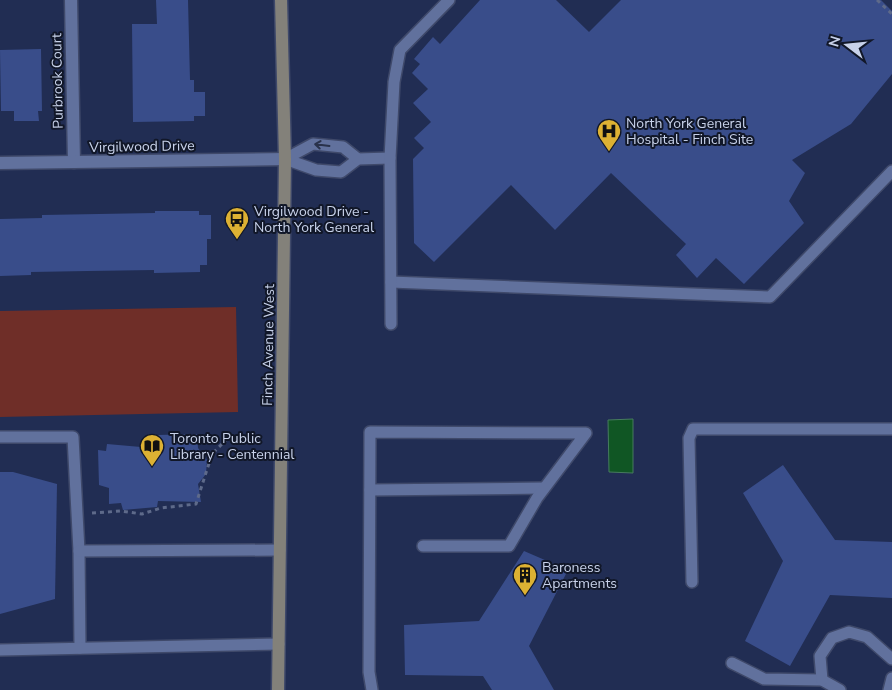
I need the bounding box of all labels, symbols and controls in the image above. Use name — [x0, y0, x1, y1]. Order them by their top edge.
north arrow — [822, 20, 872, 70]
street label: Purbrook Court — [47, 33, 68, 129]
text: N — [824, 34, 846, 49]
place label: North York General Hospital - Finch Site — [626, 114, 753, 149]
hospital icon: North York General Hospital - Finch Site — [596, 118, 622, 152]
street label: Virgilwood Drive — [88, 136, 195, 157]
one-way arrow — [314, 140, 330, 150]
place label: Virgilwood Drive - North York General — [253, 202, 375, 237]
bus stop icon: Virgilwood Drive - North York General — [224, 206, 250, 240]
street label: Finch Avenue West — [258, 284, 279, 406]
place label: Toronto Public Library - Centennial — [170, 429, 295, 464]
library icon: Toronto Public Library - Centennial — [139, 433, 165, 467]
place label: Baroness Apartments — [542, 558, 617, 593]
building icon: Baroness Apartments — [512, 562, 538, 596]

